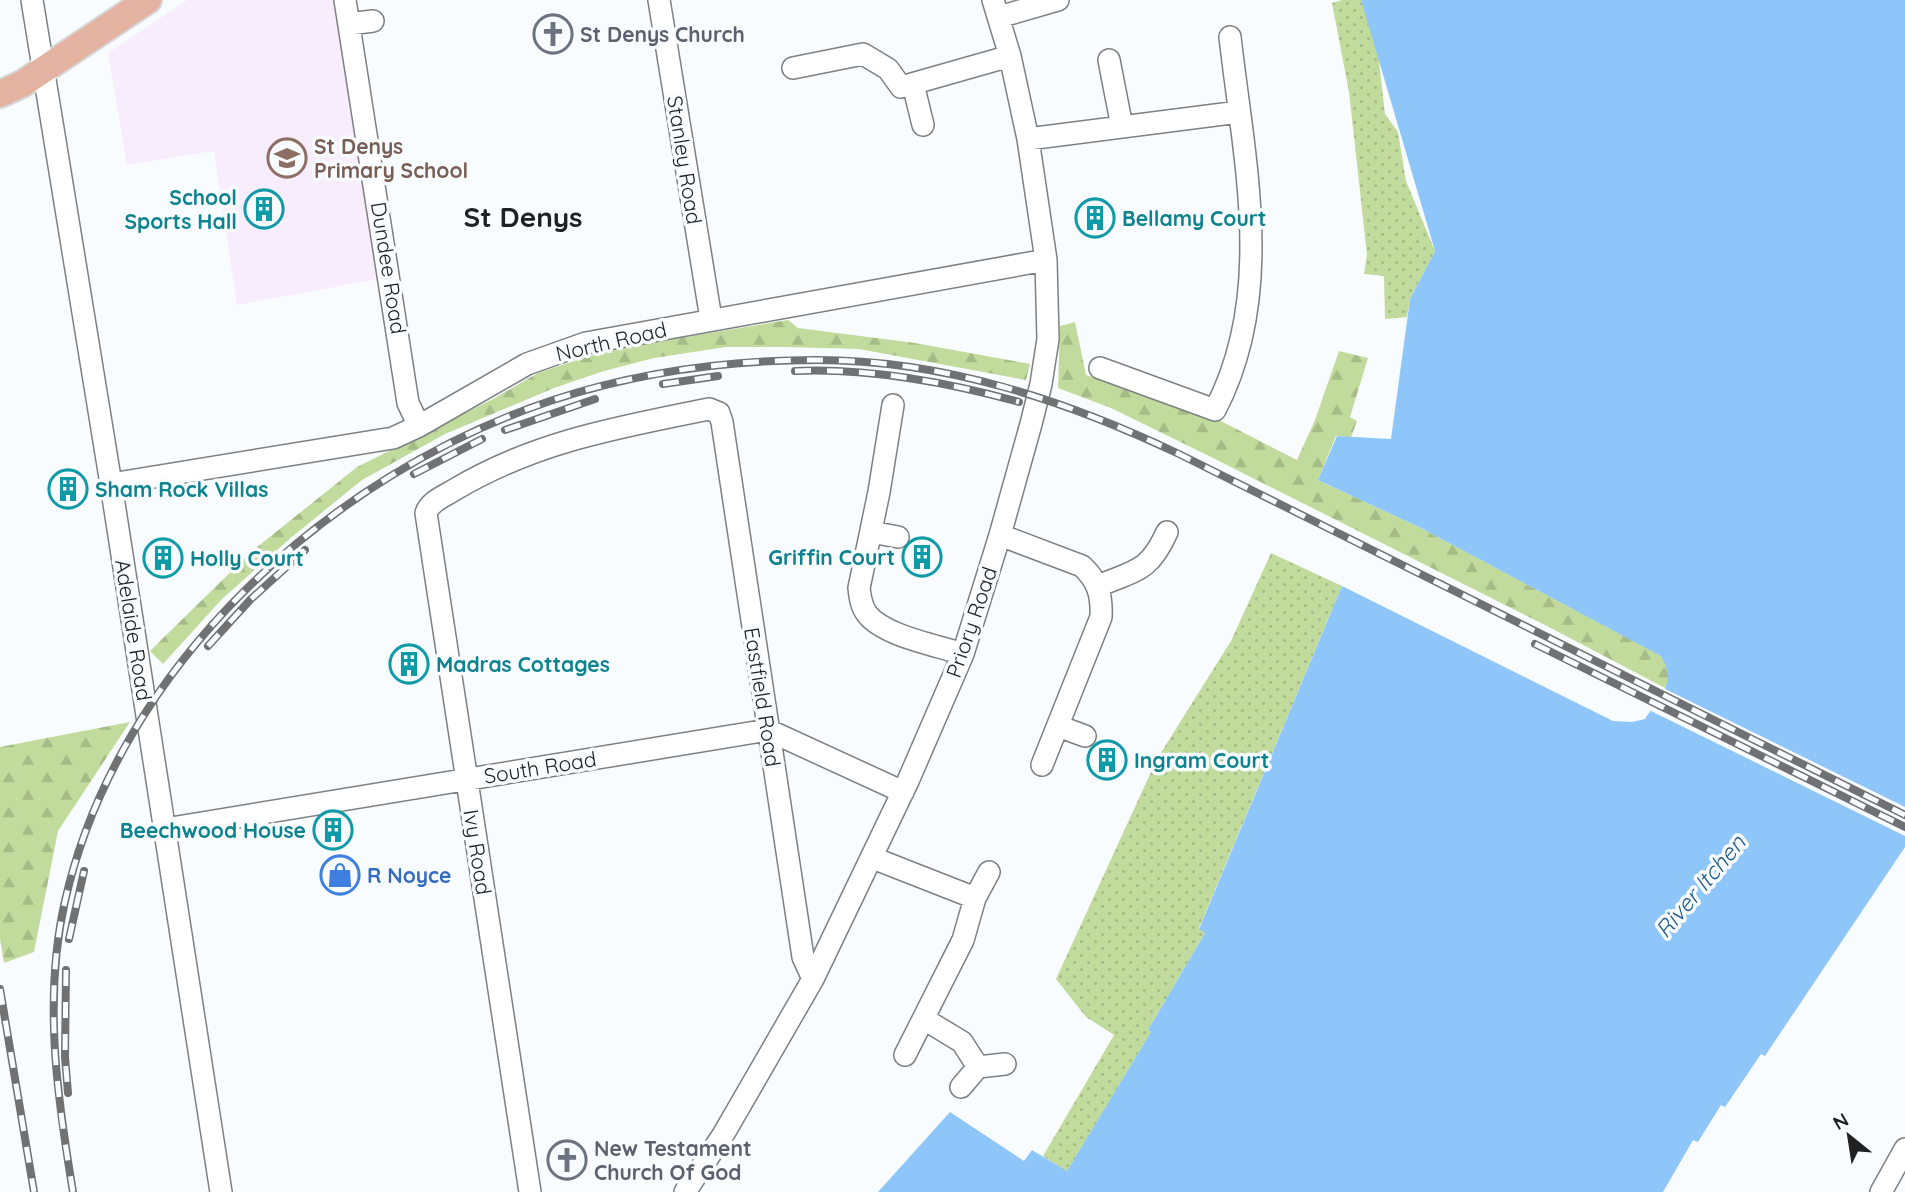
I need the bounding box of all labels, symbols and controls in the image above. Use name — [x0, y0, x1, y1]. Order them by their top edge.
church icon: St Denys Church — [532, 13, 574, 55]
place label: St Denys Church — [580, 21, 745, 47]
street label: Stanley Road — [662, 94, 708, 226]
place label: St Denys Primary School — [314, 133, 468, 183]
school or university icon: St Denys Primary School — [266, 137, 308, 179]
place label: School Sports Hall — [124, 184, 237, 234]
building icon: School Sports Hall — [243, 188, 285, 230]
building icon: Bellamy Court — [1074, 197, 1116, 239]
district label: St Denys — [464, 199, 582, 234]
street label: Dundee Road — [366, 200, 412, 336]
place label: Bellamy Court — [1122, 205, 1266, 231]
street label: North Road — [553, 316, 669, 366]
building icon: Sham Rock Villas — [47, 468, 89, 510]
place label: Sham Rock Villas — [95, 476, 268, 502]
building icon: Griffin Court — [901, 536, 943, 578]
building icon: Holly Court — [142, 537, 184, 579]
place label: Griffin Court — [768, 544, 895, 570]
place label: Holly Court — [190, 545, 304, 571]
street label: Adelaide Road — [110, 558, 158, 702]
street label: Priory Road — [940, 563, 1002, 681]
street label: Eastfield Road — [739, 625, 787, 769]
building icon: Madras Cottages — [388, 643, 430, 685]
place label: Madras Cottages — [436, 651, 610, 677]
building icon: Ingram Court — [1086, 739, 1128, 781]
street label: South Road — [482, 745, 598, 789]
place label: Ingram Court — [1134, 747, 1269, 773]
street label: Ivy Road — [458, 807, 498, 897]
building icon: Beechwood House — [312, 809, 354, 851]
place label: Beechwood House — [120, 817, 306, 843]
water label: River Itchen — [1649, 828, 1752, 943]
shop icon: R Noyce — [319, 854, 361, 896]
place label: R Noyce — [367, 862, 451, 888]
north arrow — [1814, 1101, 1884, 1171]
text: N — [1828, 1107, 1853, 1135]
place label: New Testament Church Of God — [594, 1135, 752, 1185]
church icon: New Testament Church Of God — [546, 1139, 588, 1181]

